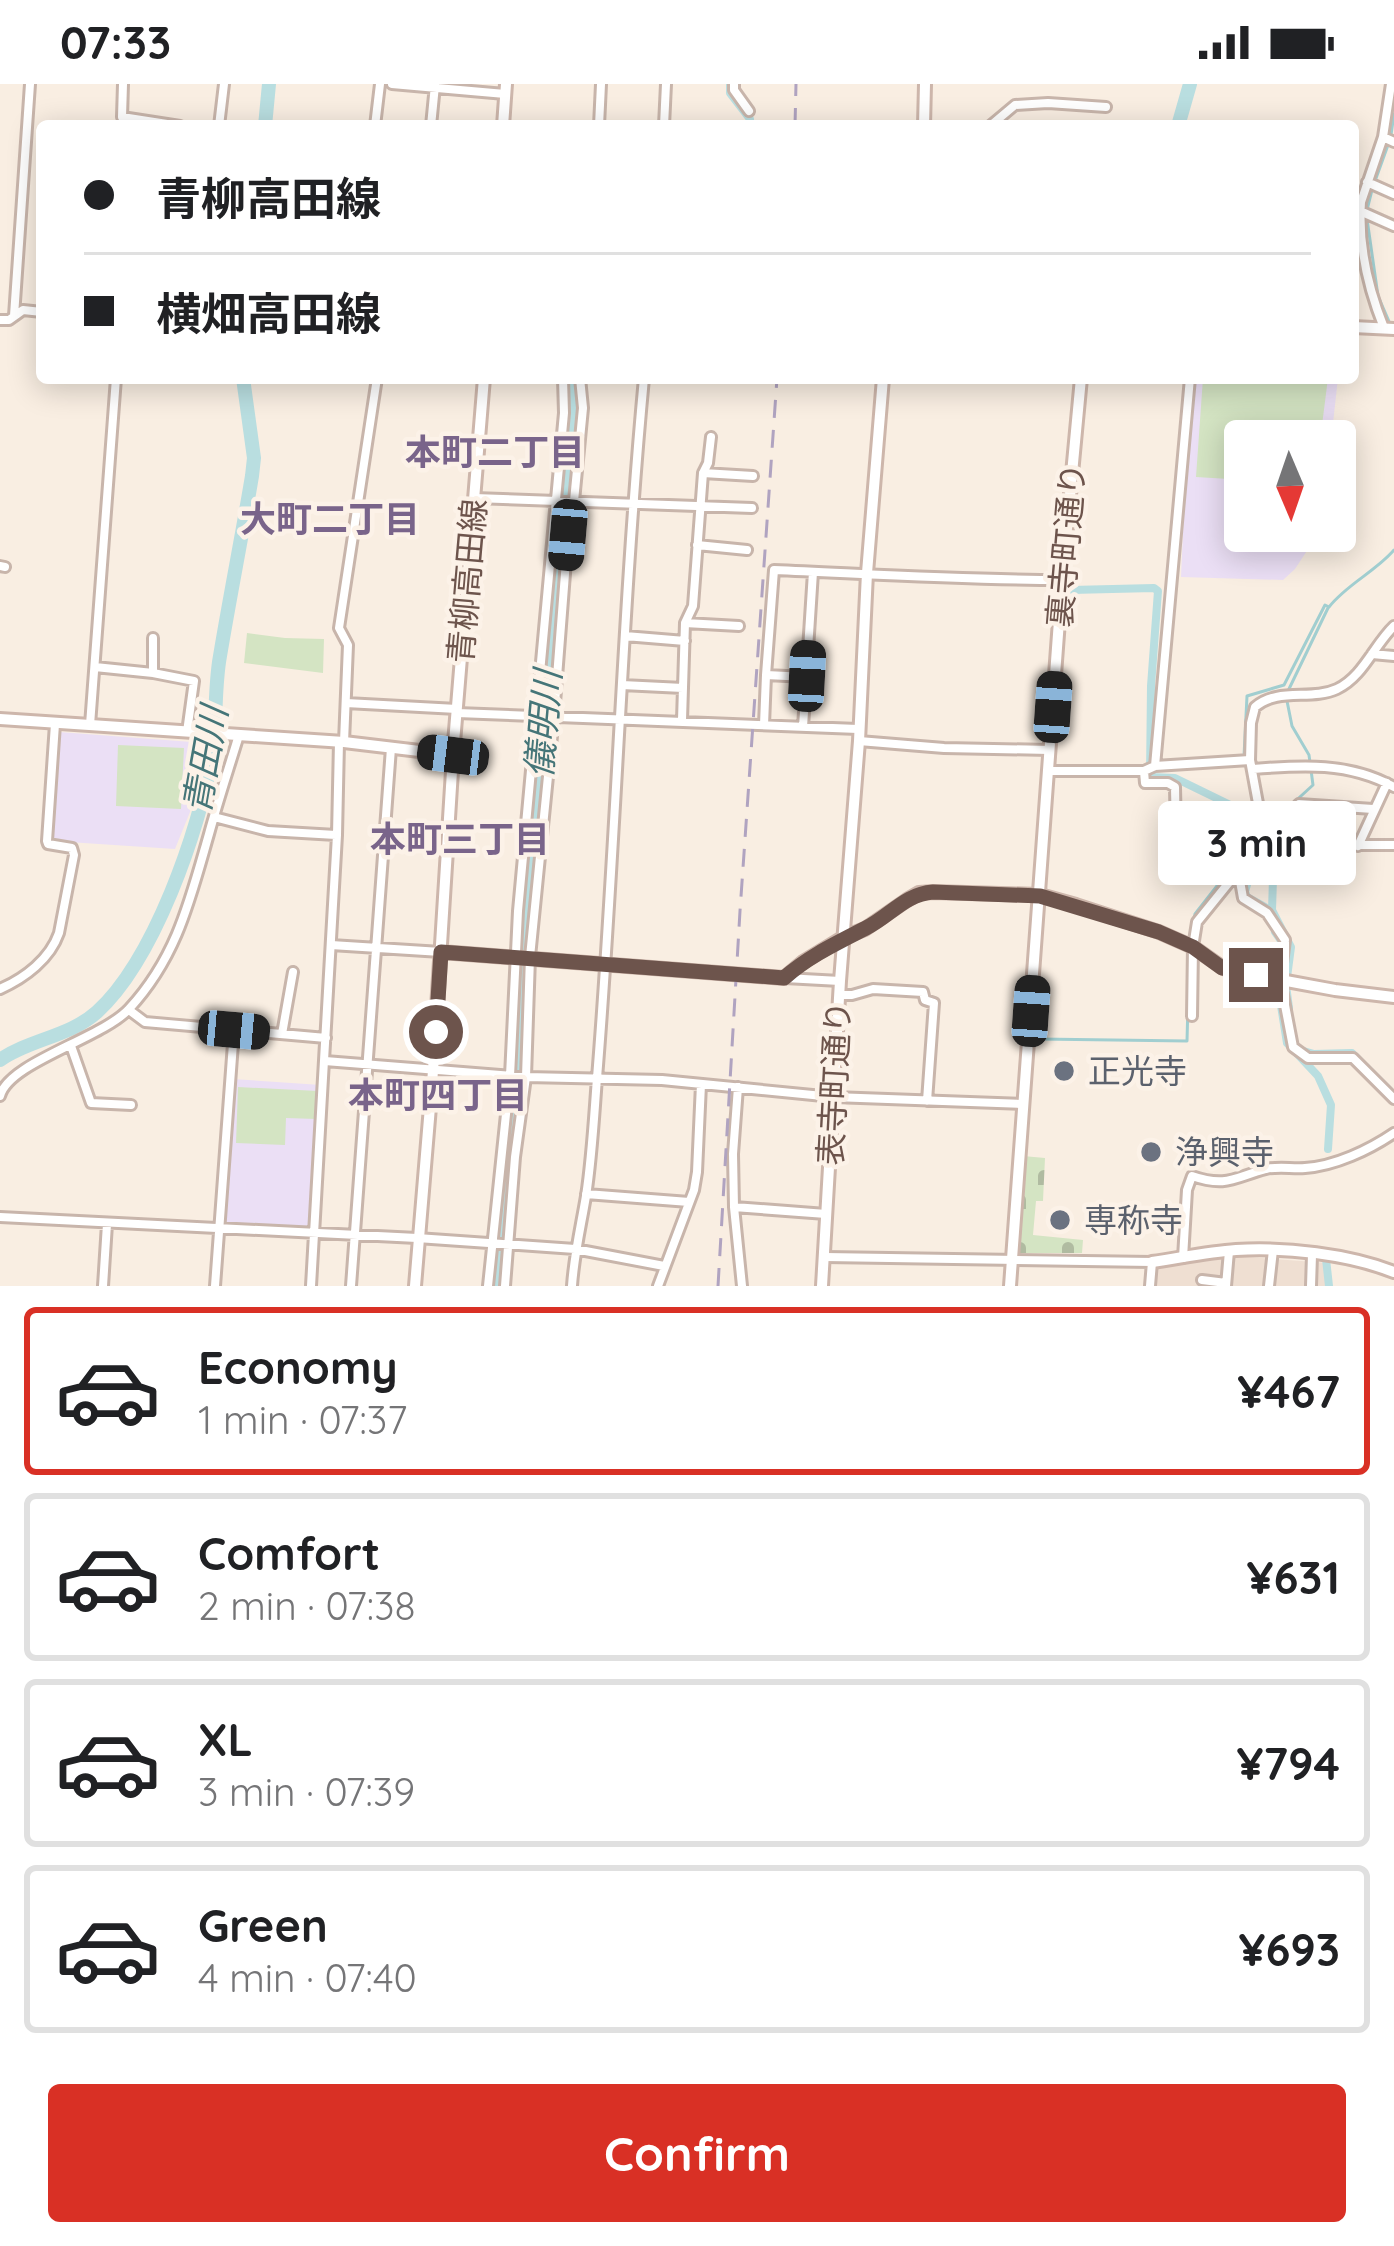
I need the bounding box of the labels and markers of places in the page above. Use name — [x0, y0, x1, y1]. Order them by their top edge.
place label: 正光寺 — [1088, 1050, 1187, 1091]
marker: 正光寺 — [1051, 1058, 1077, 1084]
place label: 浄興寺 — [1175, 1131, 1274, 1172]
marker: 浄興寺 — [1138, 1139, 1164, 1165]
place label: 専称寺 — [1084, 1199, 1183, 1240]
marker: 専称寺 — [1047, 1207, 1073, 1233]

